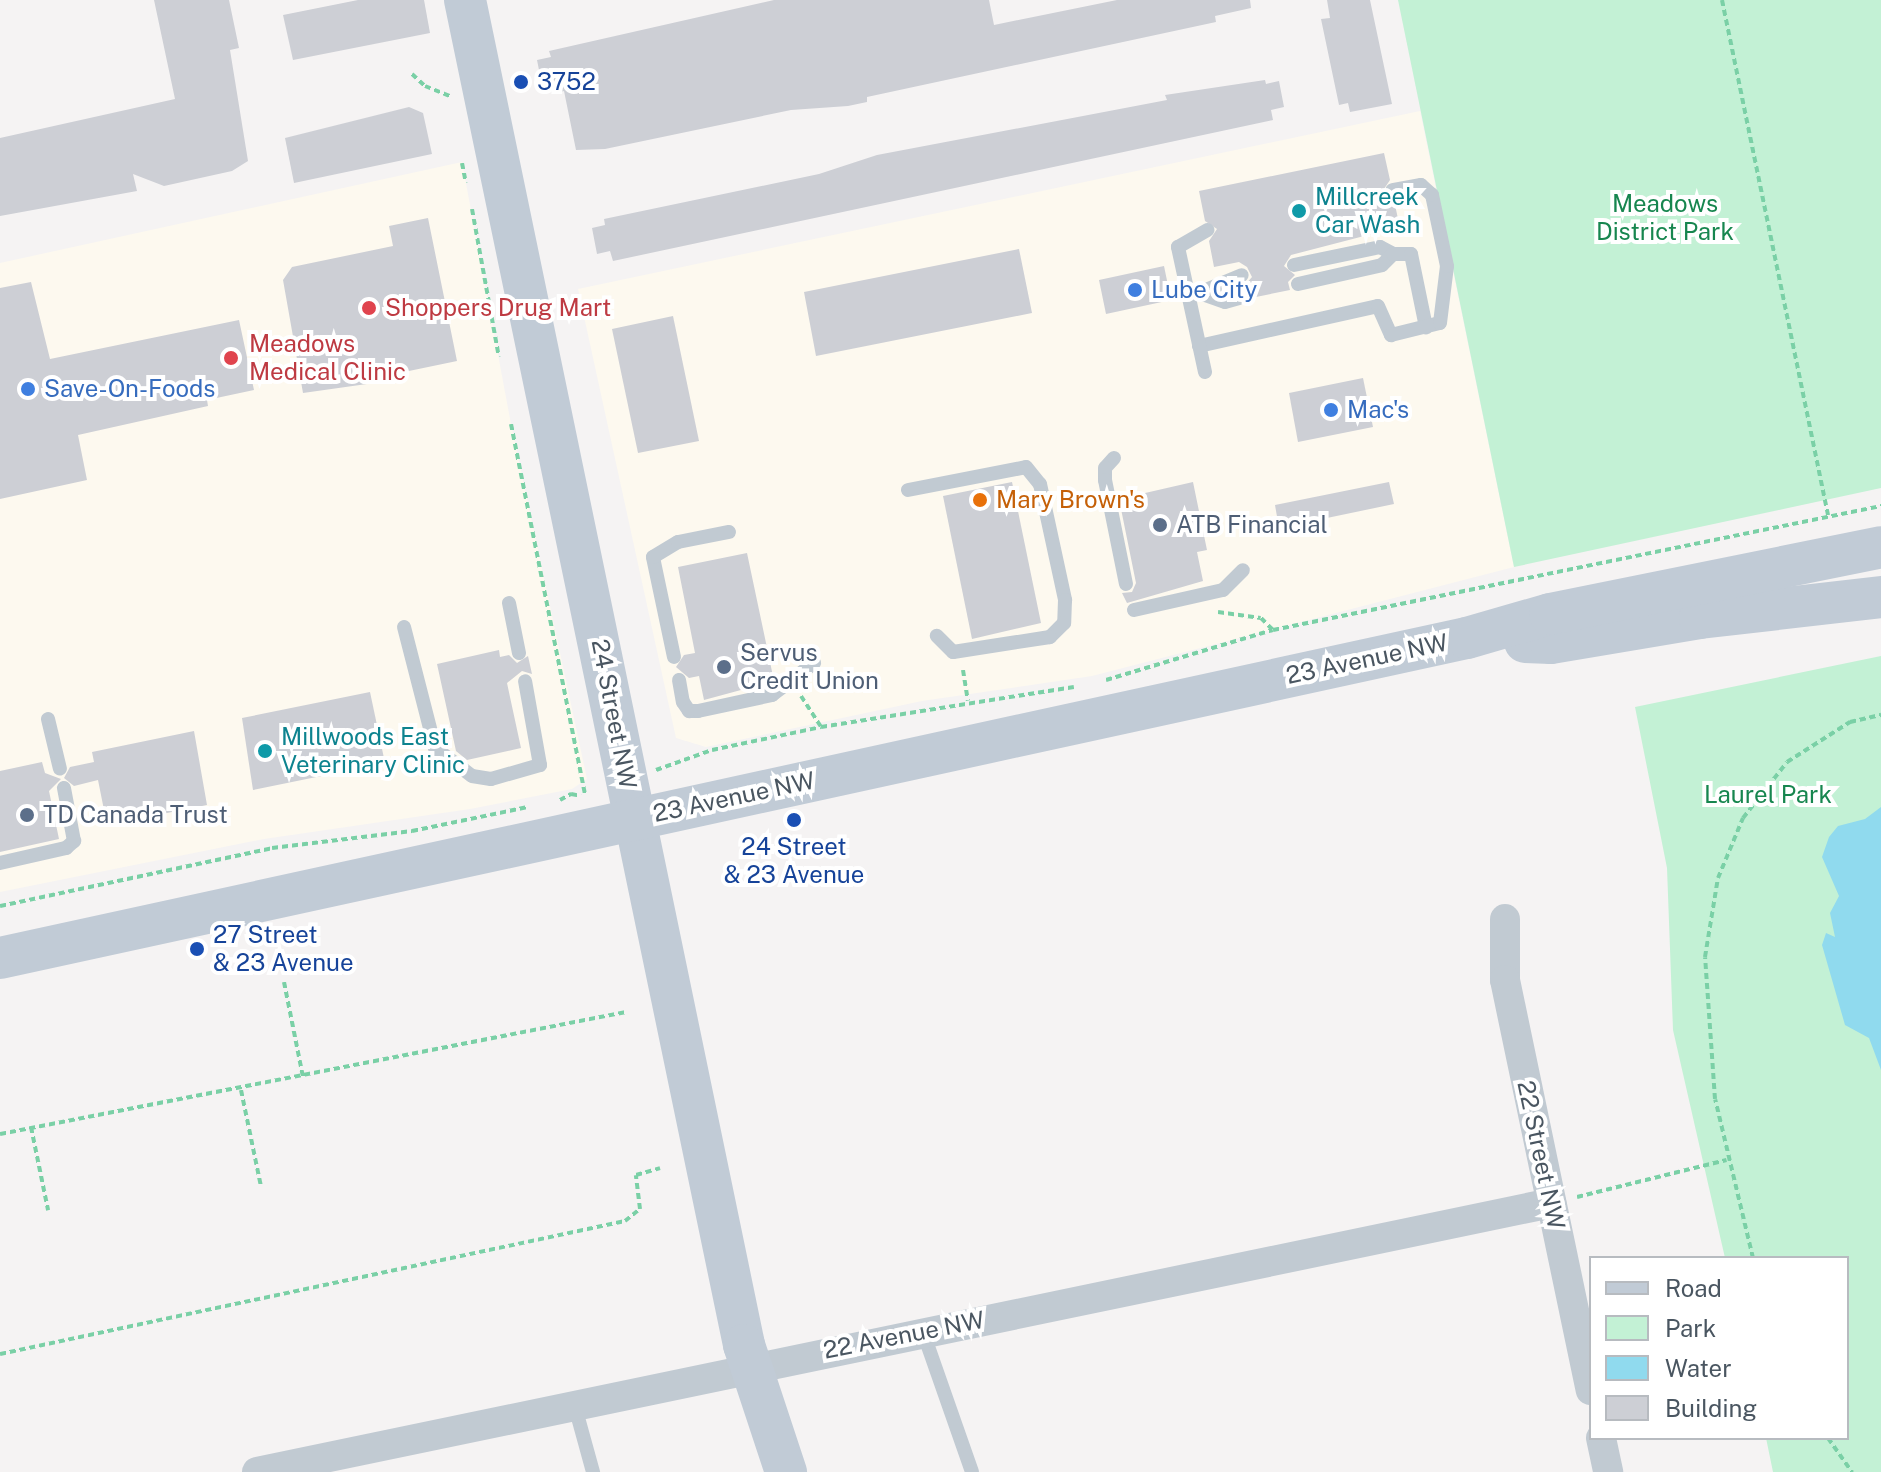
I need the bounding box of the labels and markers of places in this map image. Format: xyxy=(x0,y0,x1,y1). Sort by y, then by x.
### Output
place label: 3752 xyxy=(537,68,596,96)
marker: 3752 xyxy=(512,73,530,91)
place label: Millcreek Car Wash xyxy=(1315,183,1421,239)
marker: Millcreek Car Wash xyxy=(1290,202,1308,220)
place label: Lube City xyxy=(1151,276,1257,304)
marker: Lube City xyxy=(1126,281,1144,299)
place label: Shoppers Drug Mart xyxy=(385,294,611,322)
marker: Shoppers Drug Mart xyxy=(360,299,378,317)
place label: Meadows Medical Clinic xyxy=(249,330,406,386)
marker: Meadows Medical Clinic xyxy=(220,347,242,369)
place label: Save-On-Foods xyxy=(44,375,215,403)
marker: Save-On-Foods xyxy=(19,380,37,398)
place label: Mac's xyxy=(1347,396,1409,424)
marker: Mac's xyxy=(1322,401,1340,419)
place label: Mary Brown's xyxy=(996,486,1145,514)
marker: Mary Brown's xyxy=(971,491,989,509)
place label: ATB Financial xyxy=(1176,511,1328,539)
marker: ATB Financial xyxy=(1151,516,1169,534)
place label: Servus Credit Union xyxy=(740,639,879,695)
marker: Servus Credit Union xyxy=(715,658,733,676)
place label: Millwoods East Veterinary Clinic xyxy=(281,723,465,779)
marker: Millwoods East Veterinary Clinic xyxy=(256,742,274,760)
place label: TD Canada Trust xyxy=(43,801,228,829)
marker: TD Canada Trust xyxy=(18,806,36,824)
marker: 24 Street & 23 Avenue xyxy=(785,811,803,829)
place label: 24 Street & 23 Avenue xyxy=(724,833,864,889)
place label: 27 Street & 23 Avenue xyxy=(213,921,354,977)
marker: 27 Street & 23 Avenue xyxy=(188,940,206,958)

